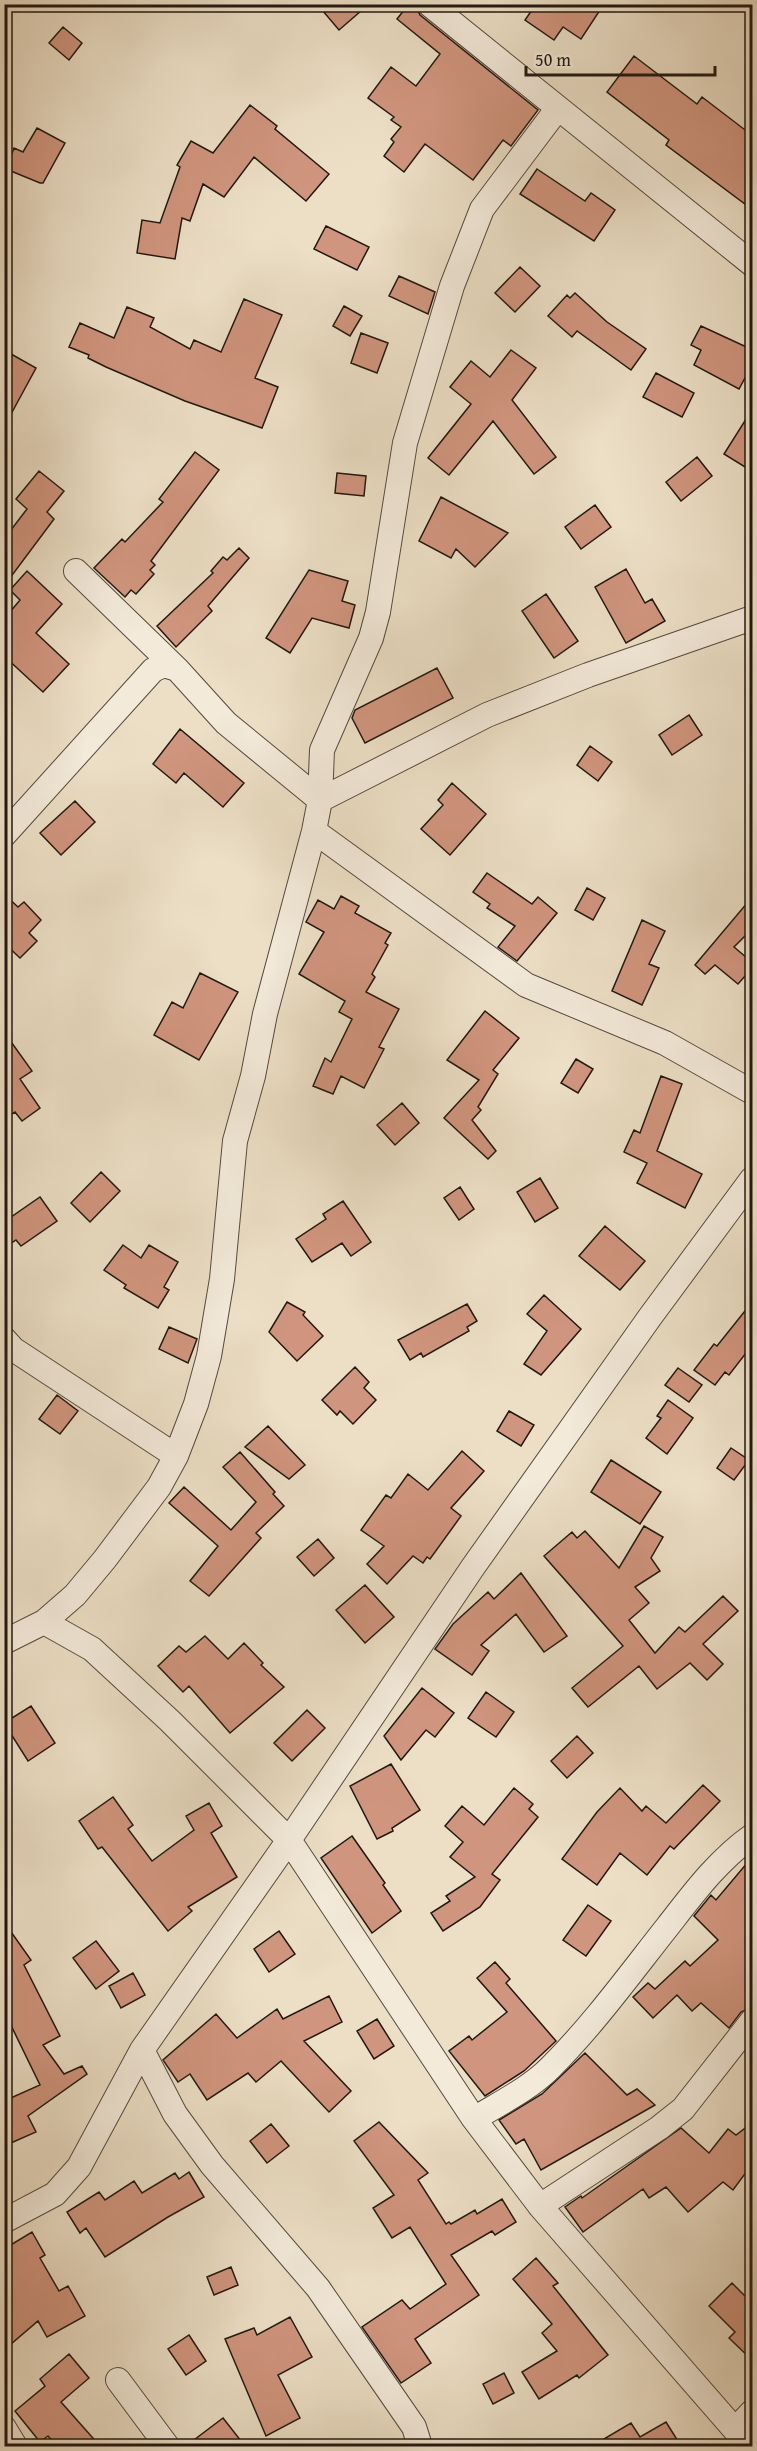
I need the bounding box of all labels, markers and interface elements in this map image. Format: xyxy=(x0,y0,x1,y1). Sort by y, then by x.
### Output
scale bar xyxy=(526,39,715,77)
text: 50 m xyxy=(535,46,571,73)

